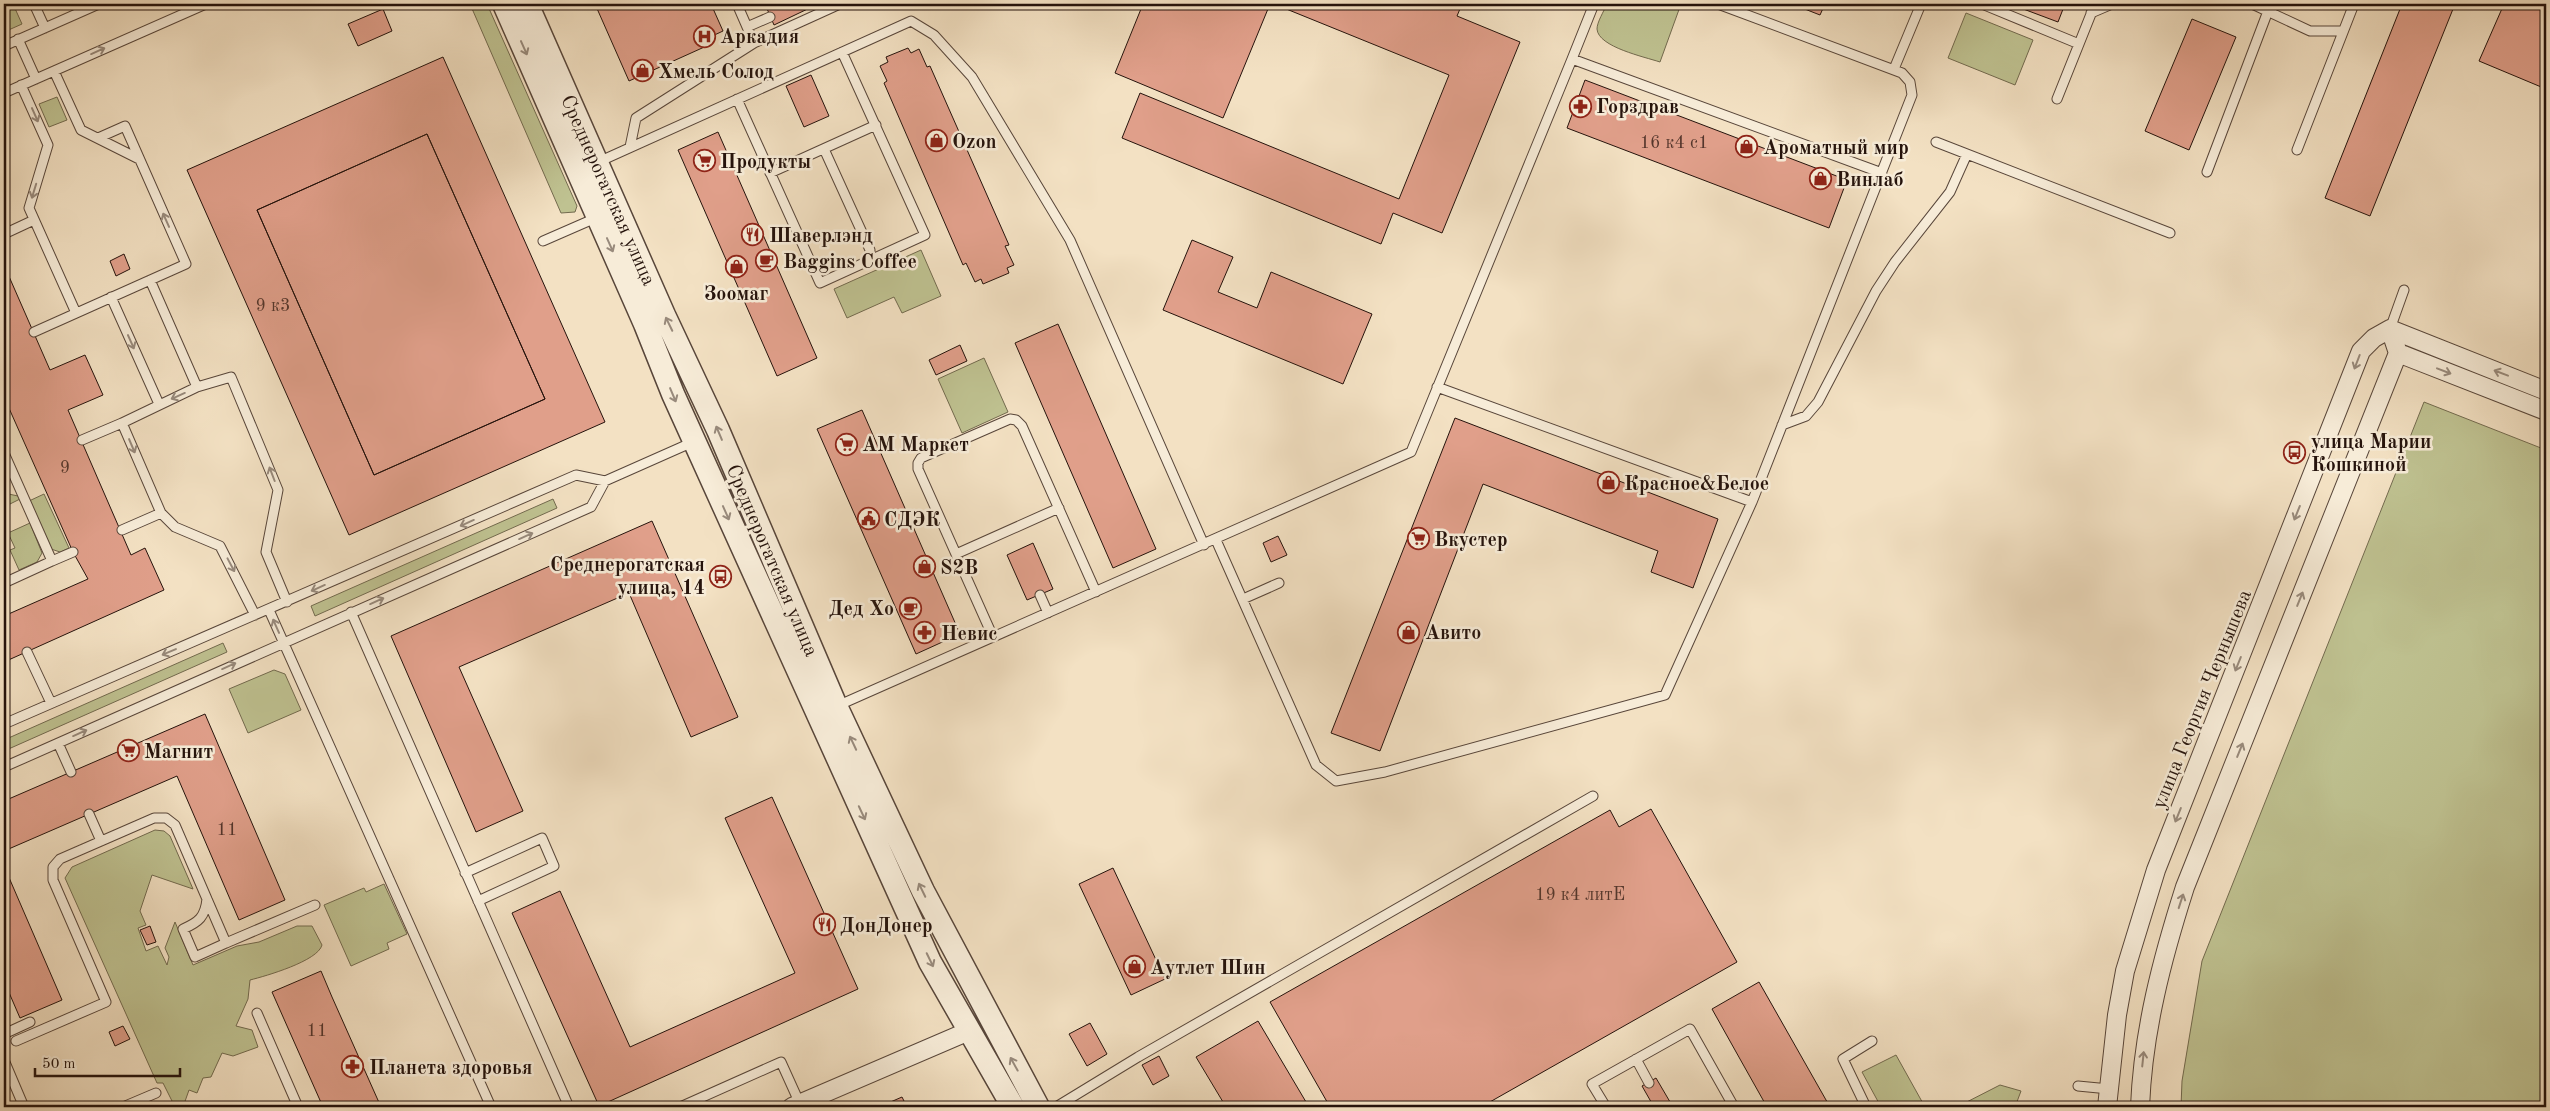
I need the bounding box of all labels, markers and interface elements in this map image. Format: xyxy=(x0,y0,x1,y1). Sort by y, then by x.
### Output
hospital icon: Аркадия xyxy=(692,24,716,48)
place label: Аркадия xyxy=(720,28,799,48)
one-way arrow xyxy=(519,40,529,55)
one-way arrow xyxy=(90,46,105,56)
shop icon: Хмель Солод xyxy=(630,59,654,83)
place label: Хмель Солод xyxy=(658,63,774,83)
street label: Среднерогатская улица xyxy=(556,92,658,289)
pharmacy icon: Горздрав xyxy=(1568,94,1592,118)
place label: Горздрав xyxy=(1596,98,1679,118)
one-way arrow xyxy=(30,107,40,122)
shop icon: Ozon xyxy=(924,129,948,153)
place label: Ozon xyxy=(952,133,997,153)
house number: 16 к4 с1 xyxy=(1640,134,1708,152)
shop icon: Ароматный мир xyxy=(1735,135,1759,159)
place label: Ароматный мир xyxy=(1763,139,1909,159)
supermarket icon: Продукты xyxy=(692,149,716,173)
place label: Продукты xyxy=(720,153,811,173)
shop icon: Винлаб xyxy=(1808,167,1832,191)
place label: Винлаб xyxy=(1836,171,1904,191)
one-way arrow xyxy=(29,183,39,199)
one-way arrow xyxy=(160,213,170,228)
restaurant icon: Шаверлэнд xyxy=(741,223,765,247)
place label: Шаверлэнд xyxy=(769,227,873,247)
one-way arrow xyxy=(606,237,616,252)
cafe icon: Baggins Coffee xyxy=(755,249,779,273)
place label: Baggins Coffee xyxy=(783,253,917,273)
shop icon: Зоомаг xyxy=(724,255,748,279)
place label: Зоомаг xyxy=(704,285,769,305)
house number: 9 к3 xyxy=(256,297,290,315)
one-way arrow xyxy=(664,317,674,332)
one-way arrow xyxy=(127,334,136,349)
one-way arrow xyxy=(2352,354,2361,369)
one-way arrow xyxy=(2436,367,2451,376)
one-way arrow xyxy=(2494,368,2509,377)
one-way arrow xyxy=(669,387,679,402)
one-way arrow xyxy=(171,391,186,401)
one-way arrow xyxy=(714,426,724,441)
supermarket icon: АМ Маркет xyxy=(834,432,858,456)
place label: улица Марии Кошкиной xyxy=(2311,433,2431,476)
place label: АМ Маркет xyxy=(862,436,969,456)
one-way arrow xyxy=(128,438,138,453)
bus stop icon: улица Марии Кошкиной xyxy=(2283,440,2307,464)
house number: 9 xyxy=(60,459,70,477)
street label: Среднерогатская улица xyxy=(722,462,821,660)
one-way arrow xyxy=(267,467,276,482)
shop icon: Красное&Белое xyxy=(1596,471,1620,495)
place label: Красное&Белое xyxy=(1624,475,1769,495)
one-way arrow xyxy=(722,505,732,520)
one-way arrow xyxy=(2292,505,2301,520)
public building icon: СДЭК xyxy=(856,507,880,531)
place label: СДЭК xyxy=(884,511,940,531)
one-way arrow xyxy=(460,518,475,528)
supermarket icon: Вкустер xyxy=(1406,527,1430,551)
one-way arrow xyxy=(518,530,533,540)
place label: Вкустер xyxy=(1434,531,1508,551)
shop icon: S2B xyxy=(912,555,936,579)
place label: Среднерогатская улица, 14 xyxy=(550,556,705,599)
one-way arrow xyxy=(226,557,236,571)
place label: S2B xyxy=(940,559,978,579)
bus stop icon: Среднерогатская улица, 14 xyxy=(709,564,733,588)
one-way arrow xyxy=(311,583,326,593)
street label: улица Георгия Чернышева xyxy=(2150,587,2256,812)
one-way arrow xyxy=(2296,591,2305,607)
one-way arrow xyxy=(369,595,384,605)
cafe icon: Дед Хо xyxy=(898,596,922,620)
place label: Дед Хо xyxy=(829,600,894,620)
one-way arrow xyxy=(271,619,280,634)
shop icon: Авито xyxy=(1397,620,1421,644)
pharmacy icon: Невис xyxy=(913,621,937,645)
place label: Авито xyxy=(1425,624,1481,644)
place label: Невис xyxy=(941,625,998,645)
one-way arrow xyxy=(162,648,177,658)
one-way arrow xyxy=(2232,656,2242,671)
one-way arrow xyxy=(221,661,236,671)
one-way arrow xyxy=(72,727,87,737)
one-way arrow xyxy=(848,736,857,751)
supermarket icon: Магнит xyxy=(116,739,140,763)
place label: Магнит xyxy=(144,743,213,763)
one-way arrow xyxy=(2236,743,2246,758)
one-way arrow xyxy=(857,805,867,820)
one-way arrow xyxy=(2173,807,2182,823)
house number: 11 xyxy=(217,821,237,839)
one-way arrow xyxy=(917,883,926,898)
house number: 19 к4 литЕ xyxy=(1535,886,1625,904)
one-way arrow xyxy=(2176,893,2186,909)
restaurant icon: ДонДонер xyxy=(812,913,836,937)
place label: ДонДонер xyxy=(840,917,933,937)
one-way arrow xyxy=(926,952,935,967)
shop icon: Аутлет Шин xyxy=(1122,955,1146,979)
place label: Аутлет Шин xyxy=(1150,959,1265,979)
house number: 11 xyxy=(307,1022,327,1040)
scale bar xyxy=(35,1046,180,1078)
one-way arrow xyxy=(2139,1051,2148,1067)
pharmacy icon: Планета здоровья xyxy=(341,1055,365,1079)
text: 50 m xyxy=(42,1057,76,1072)
one-way arrow xyxy=(1009,1057,1019,1072)
place label: Планета здоровья xyxy=(369,1059,533,1079)

